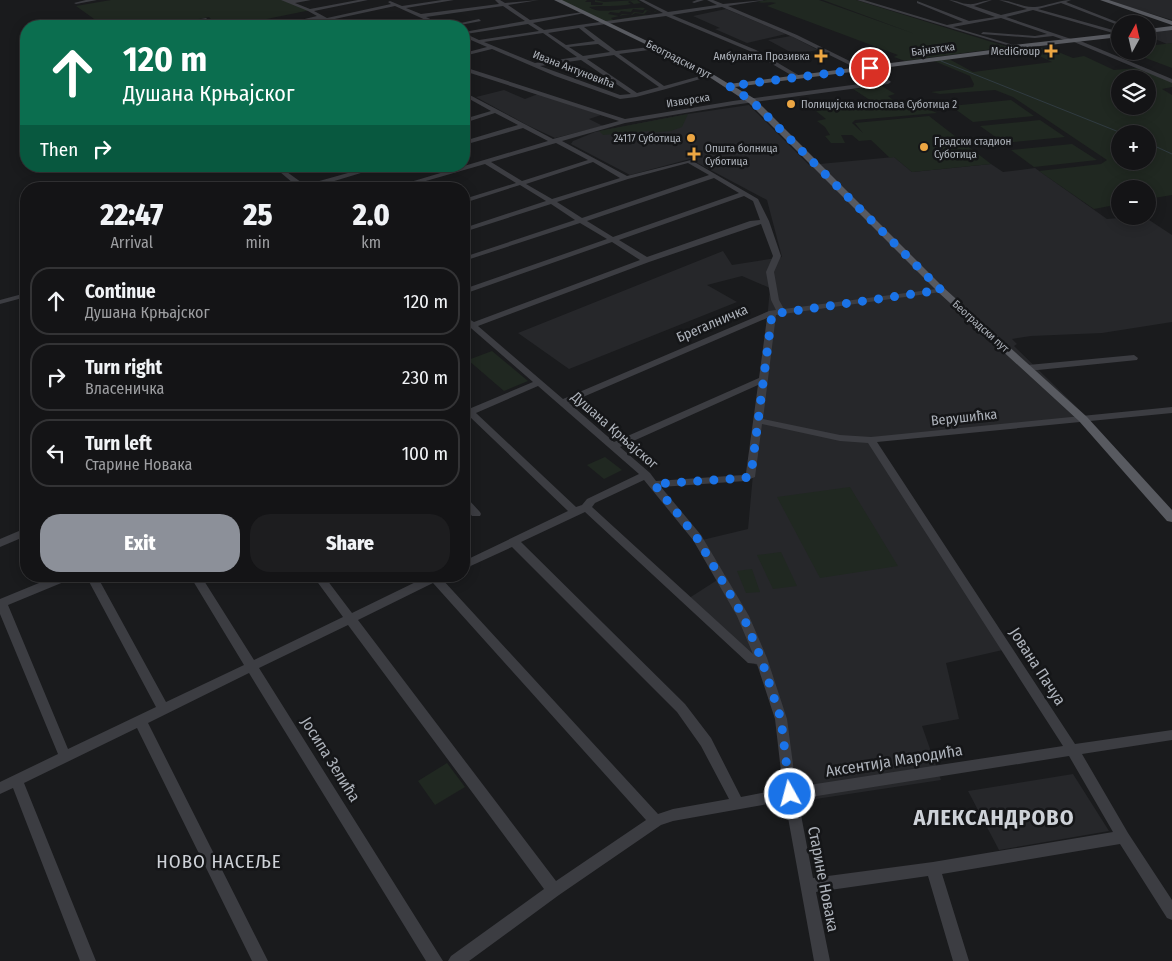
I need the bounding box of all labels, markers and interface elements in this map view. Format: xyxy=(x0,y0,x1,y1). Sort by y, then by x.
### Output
north arrow xyxy=(1111,15,1156,60)
map controls xyxy=(1111,15,1156,225)
street label: Београдски пут xyxy=(644,37,714,82)
text: 120 m xyxy=(123,38,207,80)
icon: ahead xyxy=(40,40,105,105)
street label: Бајнатска xyxy=(910,40,956,59)
marker: MediGroup xyxy=(1044,44,1058,58)
place label: MediGroup xyxy=(991,45,1040,58)
pin xyxy=(849,47,891,89)
street label: Ивана Антуновића xyxy=(531,48,617,91)
marker: Амбуланта Прозивка xyxy=(814,49,828,63)
place label: Амбуланта Прозивка xyxy=(713,50,810,63)
icon: arrive xyxy=(856,54,884,82)
button: layers xyxy=(1111,70,1156,115)
text: Душана Крњајског xyxy=(123,80,294,107)
street label: Изворска xyxy=(665,91,711,110)
marker: Полицијска испостава Суботица 2 xyxy=(785,98,797,110)
place label: Полицијска испостава Суботица 2 xyxy=(801,98,957,111)
button: + xyxy=(1111,125,1156,170)
place label: 24117 Суботица xyxy=(613,132,681,145)
marker: 24117 Суботица xyxy=(685,132,697,144)
icon: right xyxy=(88,135,116,163)
place label: Градски стадион Суботица xyxy=(934,135,1011,161)
text: Then xyxy=(40,138,78,161)
marker: Градски стадион Суботица xyxy=(918,141,930,153)
place label: Општа болница Суботица xyxy=(705,142,778,168)
marker: Општа болница Суботица xyxy=(687,147,701,161)
button: − xyxy=(1111,180,1156,225)
text: 22:47 xyxy=(100,197,163,233)
text: 25 xyxy=(243,197,272,233)
text: 2.0 xyxy=(353,197,390,233)
text: Arrival xyxy=(110,233,153,252)
text: min xyxy=(246,233,270,252)
text: km xyxy=(361,233,381,252)
text: Continue xyxy=(85,280,156,303)
icon: ahead xyxy=(42,287,70,315)
text: 120 m xyxy=(403,290,448,313)
street label: Београдски пут xyxy=(950,298,1012,355)
street label: Брегалничка xyxy=(674,301,751,346)
text: Душана Крњајског xyxy=(85,303,210,322)
text: Turn right xyxy=(85,356,162,379)
icon: right xyxy=(42,363,70,391)
text: 230 m xyxy=(402,366,448,389)
text: Власеничка xyxy=(85,379,164,398)
street label: Душана Крњајског xyxy=(567,388,662,473)
street label: Верушићка xyxy=(930,406,998,429)
text: Turn left xyxy=(85,432,152,455)
icon: left xyxy=(42,439,70,467)
text: 100 m xyxy=(402,442,448,465)
text: Старине Новака xyxy=(85,455,192,474)
button: Exit xyxy=(40,514,240,572)
button: Share xyxy=(250,514,450,572)
street label: Јована Пачуа xyxy=(1005,624,1070,709)
street label: Јосипа Зелића xyxy=(297,713,364,805)
street label: Аксентија Мародића xyxy=(824,740,964,781)
position arrow xyxy=(763,767,815,819)
district label: АЛЕКСАНДРОВО xyxy=(912,804,1075,831)
street label: Старине Новака xyxy=(804,825,843,934)
district label: НОВО НАСЕЉЕ xyxy=(156,850,282,873)

